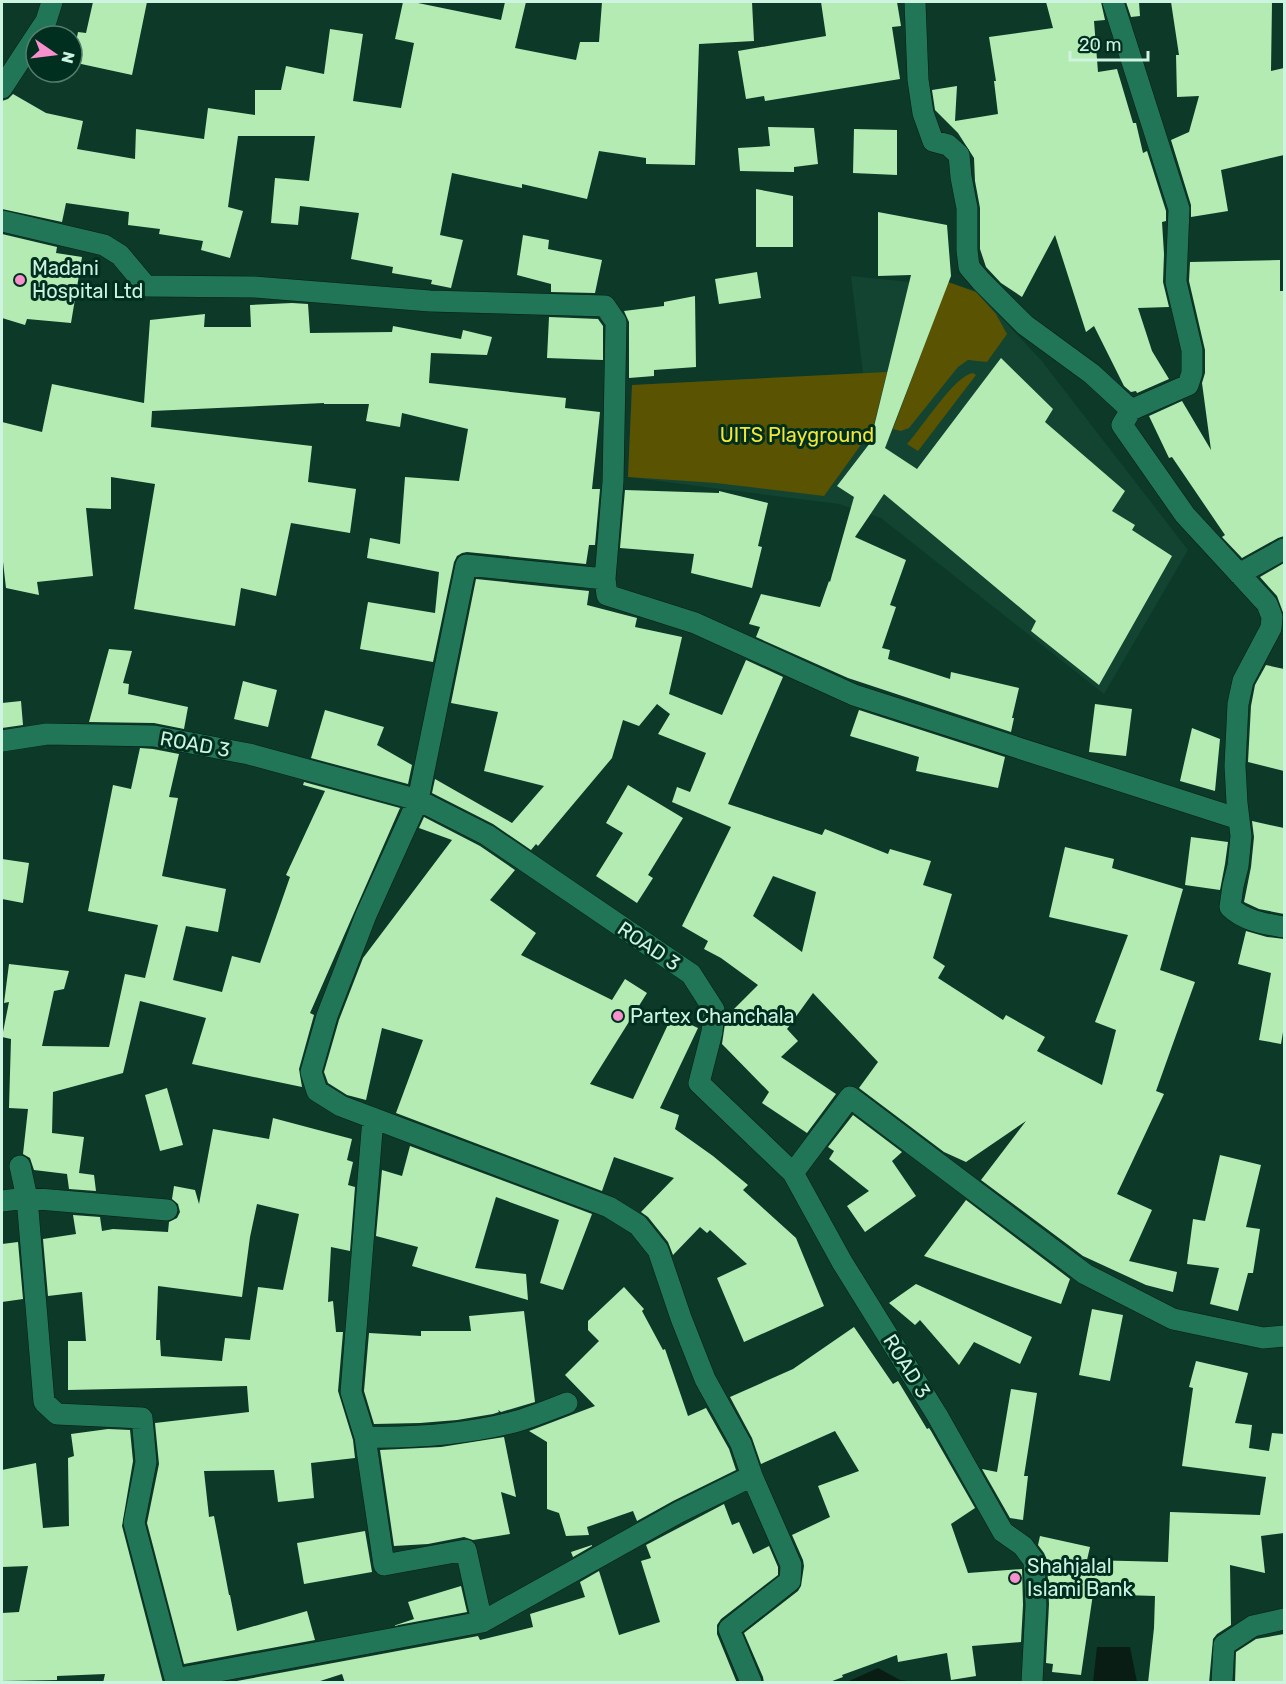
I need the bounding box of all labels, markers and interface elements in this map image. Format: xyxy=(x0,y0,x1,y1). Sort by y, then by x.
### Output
north arrow xyxy=(24,24,84,84)
scale bar xyxy=(1070,24,1148,62)
text: 20 m xyxy=(1079,34,1121,56)
text: N xyxy=(57,50,79,65)
place label: Madani Hospital Ltd xyxy=(32,256,143,303)
marker: Madani Hospital Ltd xyxy=(13,273,27,287)
park label: UITS Playground xyxy=(720,423,874,447)
street label: ROAD 3 xyxy=(158,726,232,762)
street label: ROAD 3 xyxy=(613,916,685,976)
place label: Partex Chanchala xyxy=(630,1004,795,1028)
marker: Partex Chanchala xyxy=(611,1009,625,1023)
street label: ROAD 3 xyxy=(878,1330,936,1402)
place label: Shahjalal Islami Bank xyxy=(1027,1554,1134,1601)
marker: Shahjalal Islami Bank xyxy=(1008,1571,1022,1585)

